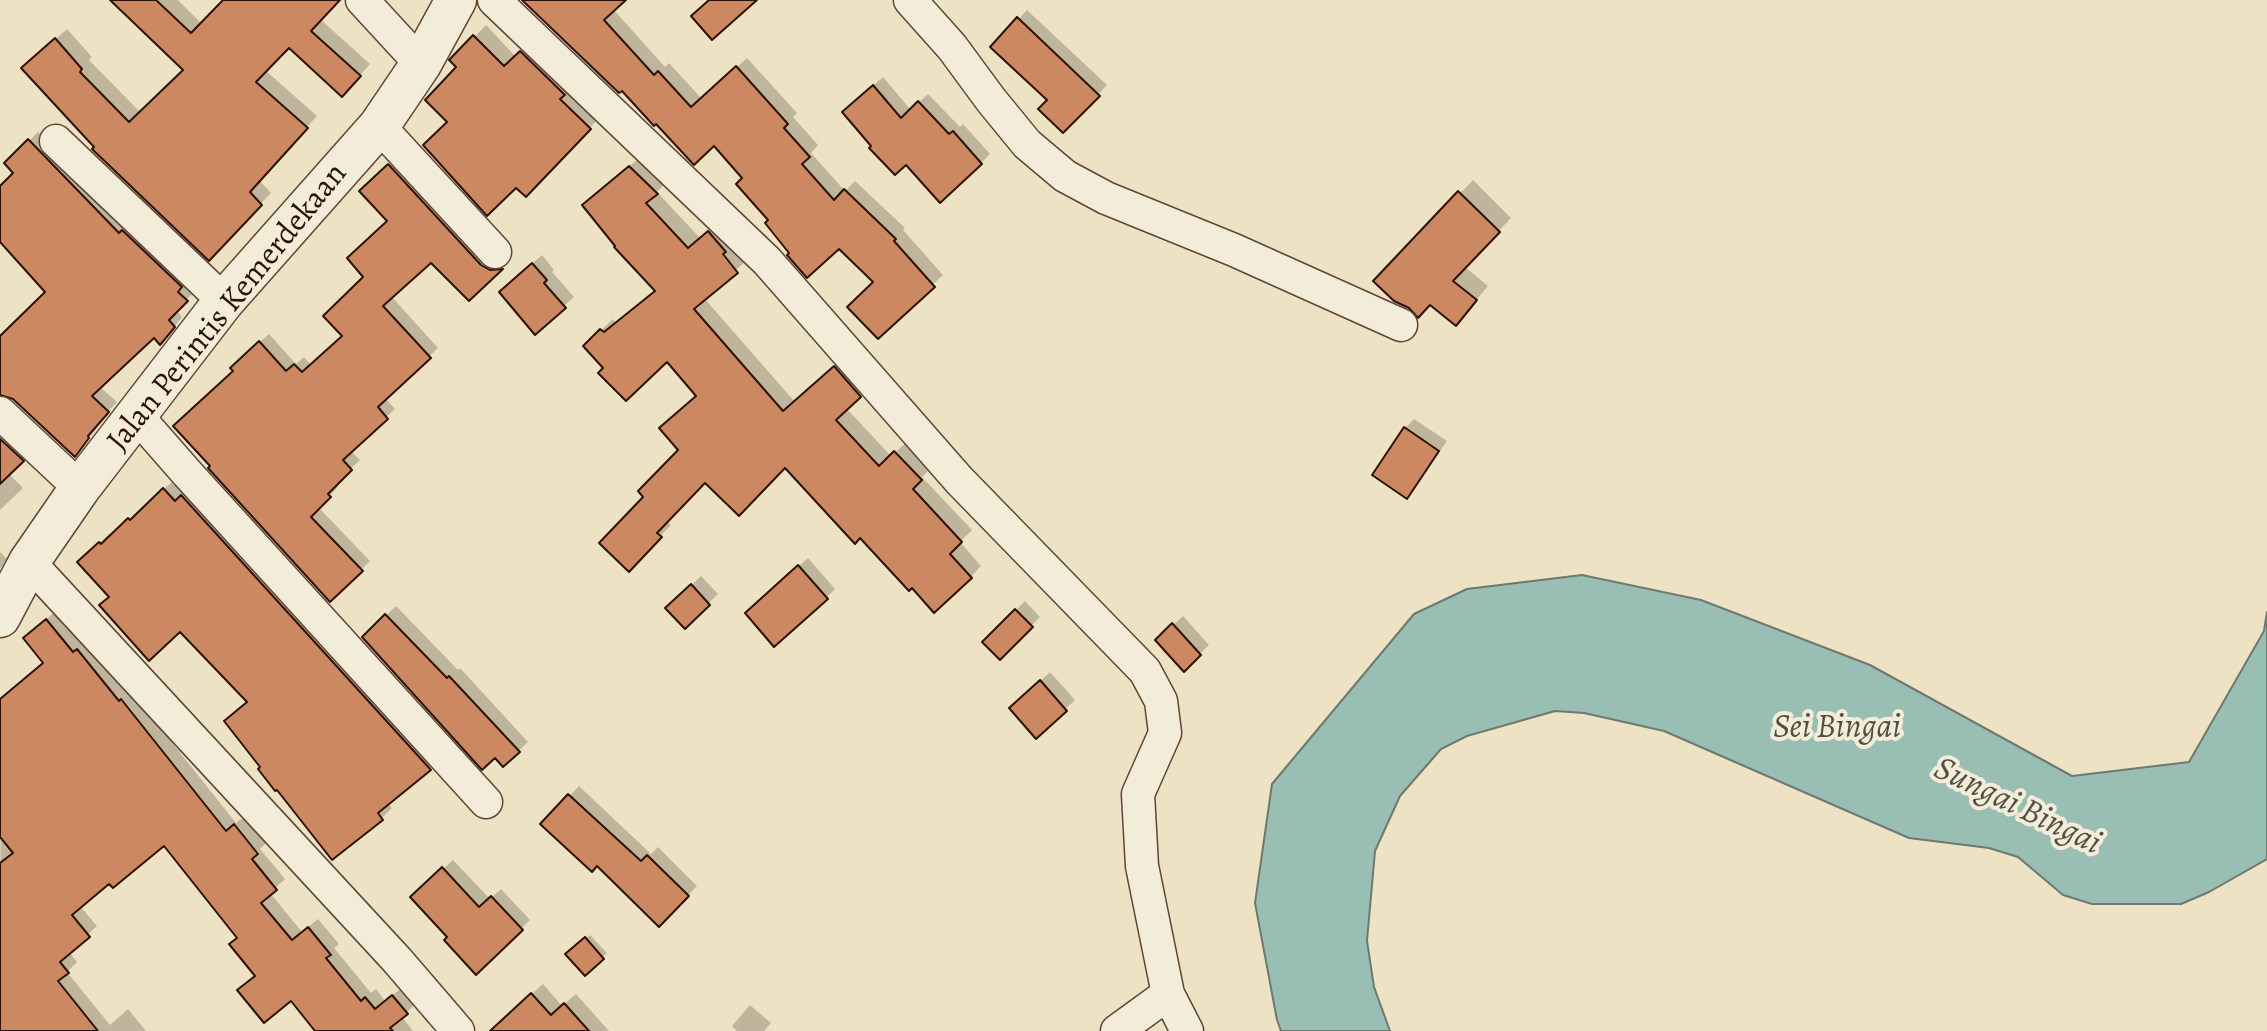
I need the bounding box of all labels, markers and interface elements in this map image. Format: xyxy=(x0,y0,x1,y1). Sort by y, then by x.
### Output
street label: Jalan Perintis Kemerdekaan xyxy=(100,156,356,460)
water label: Sei Bingai xyxy=(1773,709,1901,749)
water label: Sungai Bingai xyxy=(1927,749,2107,865)

